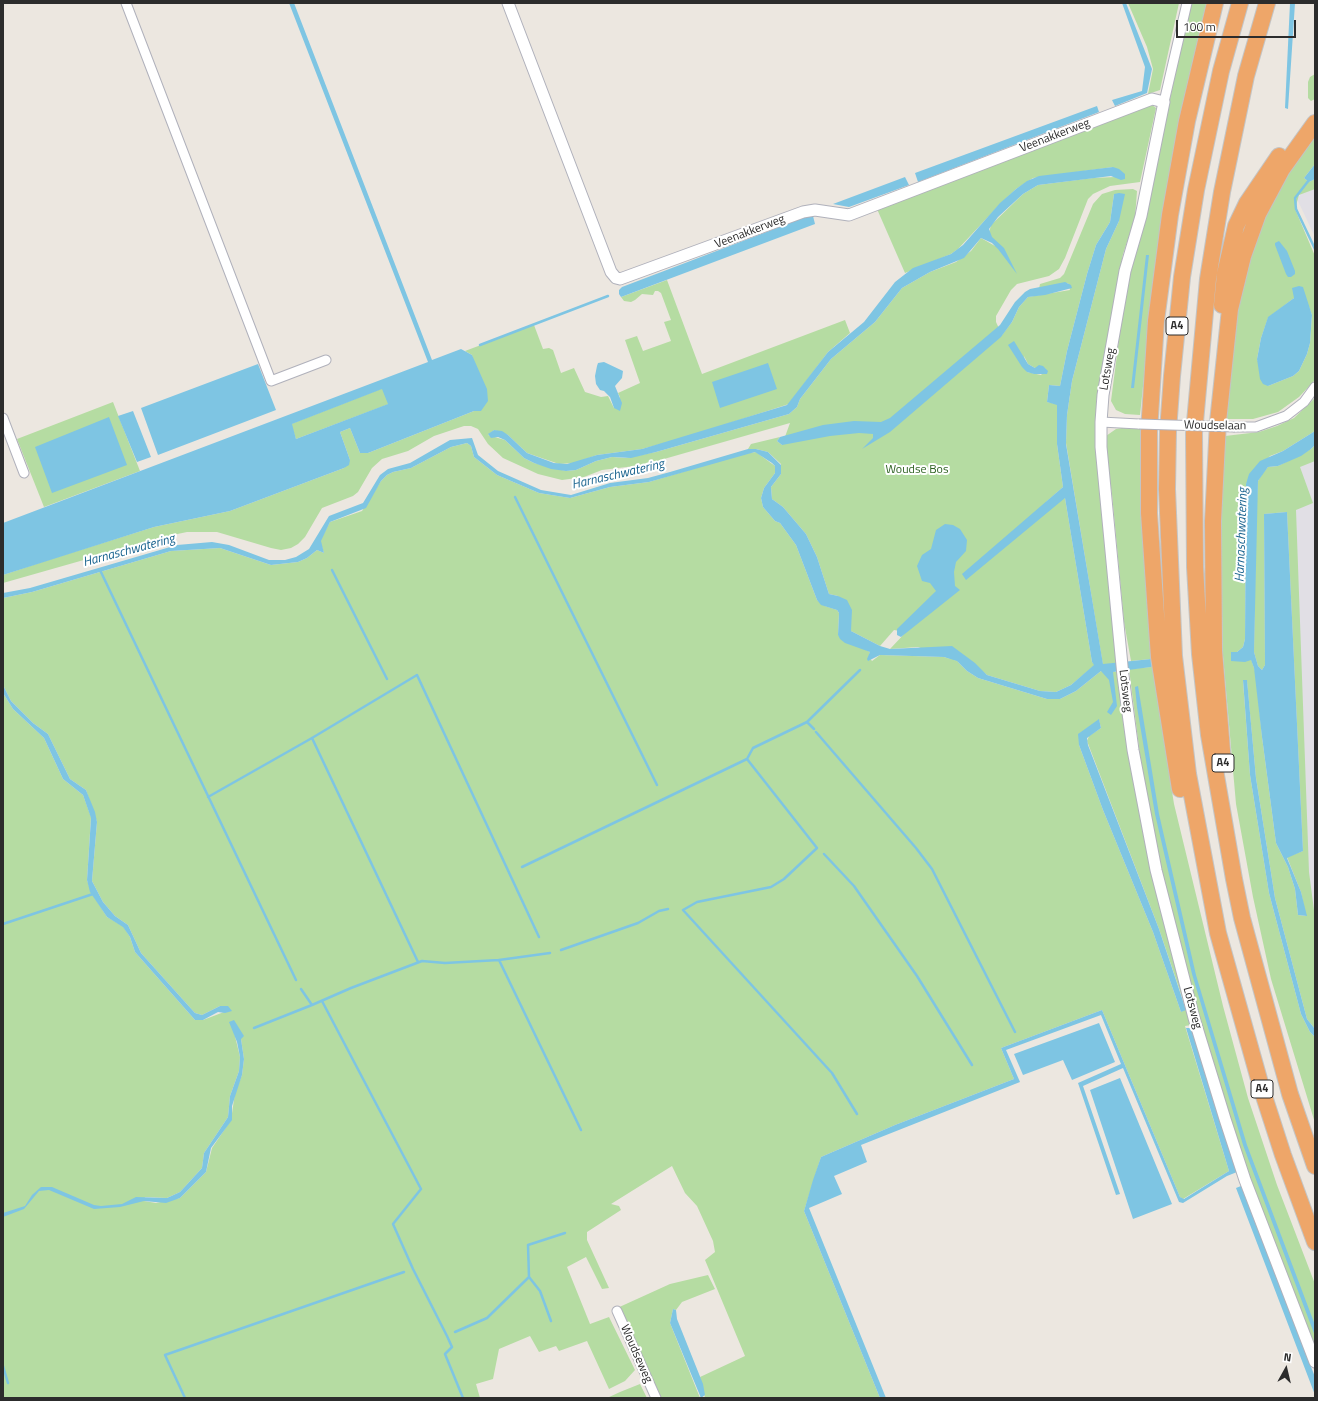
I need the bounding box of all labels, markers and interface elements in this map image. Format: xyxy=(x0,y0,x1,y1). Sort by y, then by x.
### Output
scale bar xyxy=(1178,12,1298,38)
text: 100 m xyxy=(1183,17,1216,36)
street label: Veenakkerweg xyxy=(1018,116,1092,156)
street label: Veenakkerweg xyxy=(713,212,787,252)
road number: A4 xyxy=(1166,317,1188,335)
street label: Lotsweg xyxy=(1097,347,1119,391)
street label: Woudselaan xyxy=(1184,418,1246,434)
water label: Harnaschwatering xyxy=(570,457,666,493)
park label: Woudse Bos xyxy=(885,463,949,477)
water label: Harnaschwatering xyxy=(1233,488,1251,582)
water label: Harnaschwatering xyxy=(81,531,177,571)
street label: Lotsweg xyxy=(1115,669,1135,713)
road number: A4 xyxy=(1212,754,1234,772)
street label: Lotsweg xyxy=(1179,985,1205,1031)
road number: A4 xyxy=(1251,1080,1273,1098)
street label: Woudseweg xyxy=(617,1323,655,1385)
north arrow xyxy=(1266,1349,1306,1389)
text: N xyxy=(1283,1349,1293,1366)

